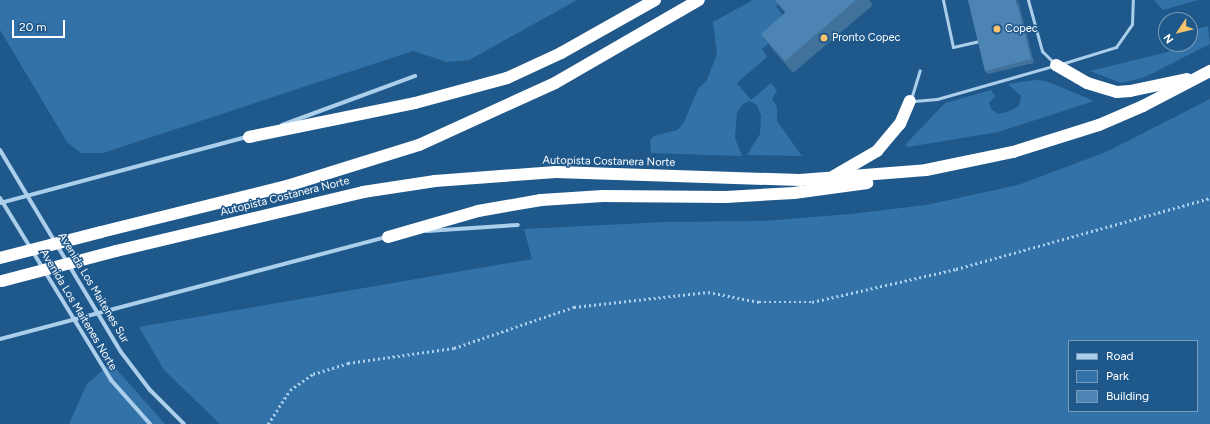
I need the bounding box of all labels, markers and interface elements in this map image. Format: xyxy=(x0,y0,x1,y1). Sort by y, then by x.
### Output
scale bar xyxy=(14,12,67,38)
north arrow xyxy=(1158,12,1198,52)
text: 20 m xyxy=(19,20,47,34)
place label: Copec xyxy=(1005,22,1038,36)
marker: Copec xyxy=(992,24,1002,34)
place label: Pronto Copec xyxy=(832,31,901,45)
text: N xyxy=(1161,31,1176,46)
marker: Pronto Copec xyxy=(819,33,829,43)
street label: Autopista Costanera Norte xyxy=(542,154,676,170)
street label: Autopista Costanera Norte xyxy=(219,175,351,219)
street label: Avenida Los Maitenes Sur xyxy=(55,230,131,346)
street label: Avenida Los Maitenes Norte xyxy=(37,247,119,373)
legend xyxy=(1068,340,1198,412)
text: Road xyxy=(1106,349,1134,363)
text: Park xyxy=(1106,369,1129,383)
text: Building xyxy=(1106,389,1149,403)

